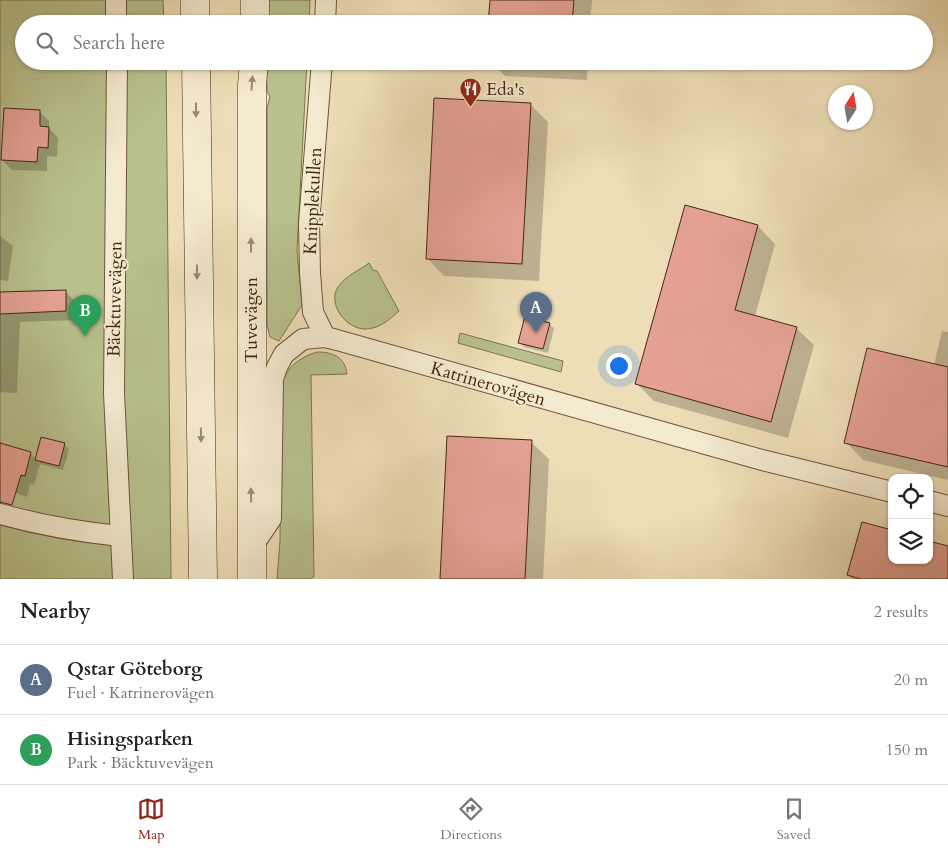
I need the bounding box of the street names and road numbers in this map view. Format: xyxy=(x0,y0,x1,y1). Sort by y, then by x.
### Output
street label: Knipplekullen xyxy=(298,146,328,255)
street label: Bäcktuvevägen xyxy=(101,240,129,357)
street label: Tuvevägen xyxy=(239,276,264,363)
street label: Katrinerovägen xyxy=(427,356,549,413)

